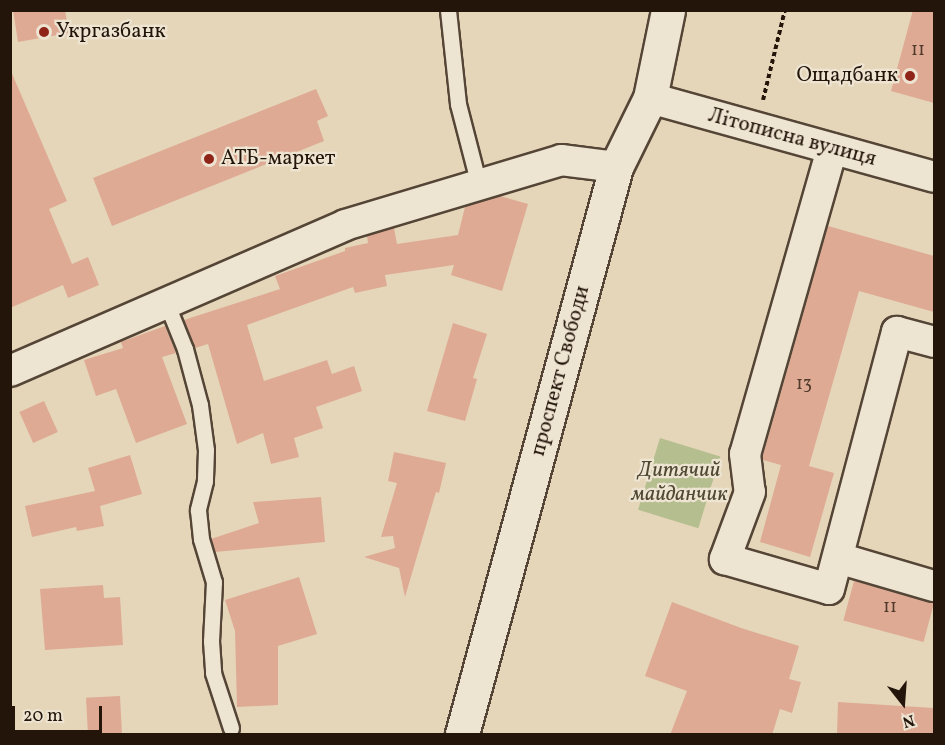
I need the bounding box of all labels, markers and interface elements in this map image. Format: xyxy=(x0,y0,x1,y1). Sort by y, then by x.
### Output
place label: Укргазбанк xyxy=(56,19,166,45)
marker: Укргазбанк xyxy=(37,25,51,39)
house number: 11 xyxy=(911,40,925,62)
place label: Ощадбанк xyxy=(797,63,898,89)
marker: Ощадбанк xyxy=(903,69,917,83)
street label: Літописна вулиця xyxy=(705,103,879,173)
place label: АТБ-маркет xyxy=(221,146,335,172)
marker: АТБ-маркет xyxy=(202,152,216,166)
street label: проспект Свободи xyxy=(526,283,596,459)
house number: 13 xyxy=(796,374,812,396)
park label: Дитячий майданчик xyxy=(631,458,727,508)
house number: 11 xyxy=(883,597,897,619)
north arrow xyxy=(873,673,933,733)
scale bar xyxy=(15,694,105,732)
text: 20 m xyxy=(23,704,63,729)
text: N xyxy=(899,708,917,732)

